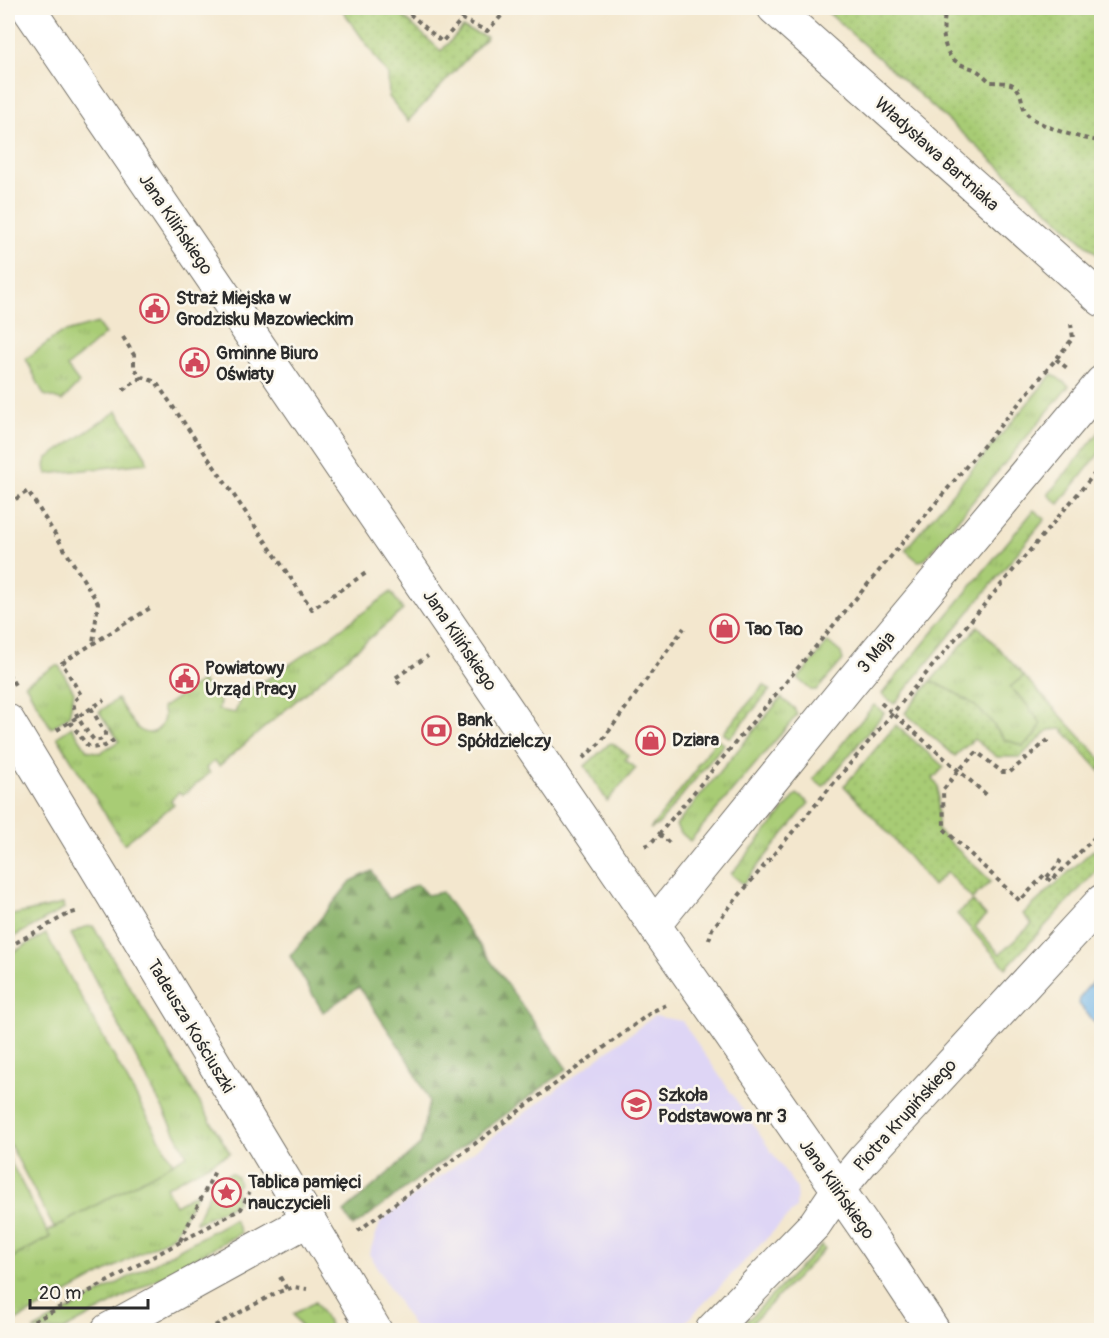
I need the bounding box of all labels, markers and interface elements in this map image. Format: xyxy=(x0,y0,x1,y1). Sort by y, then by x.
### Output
street label: Władysława Bartniaka xyxy=(870,92,1004,216)
street label: Jana Kilińskiego xyxy=(133,169,218,280)
place label: Straż Miejska w Grodzisku Mazowieckim xyxy=(176,287,353,331)
public building icon: Straż Miejska w Grodzisku Mazowieckim xyxy=(139,292,171,324)
place label: Gminne Biuro Oświaty xyxy=(216,342,319,386)
public building icon: Gminne Biuro Oświaty xyxy=(179,347,211,379)
street label: Jana Kilińskiego xyxy=(417,585,502,696)
shop icon: Tao Tao xyxy=(708,613,740,645)
place label: Tao Tao xyxy=(744,618,803,641)
street label: 3 Maja xyxy=(852,627,901,678)
place label: Powiatowy Urząd Pracy xyxy=(205,657,296,701)
public building icon: Powiatowy Urząd Pracy xyxy=(168,662,200,694)
place label: Bank Spółdzielczy xyxy=(457,709,551,753)
bank icon: Bank Spółdzielczy xyxy=(420,714,452,746)
shop icon: Dziara xyxy=(635,724,667,756)
place label: Dziara xyxy=(672,729,720,752)
street label: Tadeusza Kościuszki xyxy=(142,955,240,1097)
street label: Piotra Krupińskiego xyxy=(849,1054,962,1176)
place label: Szkoła Podstawowa nr 3 xyxy=(658,1084,787,1128)
school or university icon: Szkoła Podstawowa nr 3 xyxy=(621,1089,653,1121)
street label: Jana Kilińskiego xyxy=(794,1135,880,1244)
place label: Tablica pamięci nauczycieli xyxy=(247,1171,361,1215)
place icon: Tablica pamięci nauczycieli xyxy=(211,1176,243,1208)
scale bar xyxy=(30,1272,148,1310)
text: 20 m xyxy=(39,1282,81,1305)

